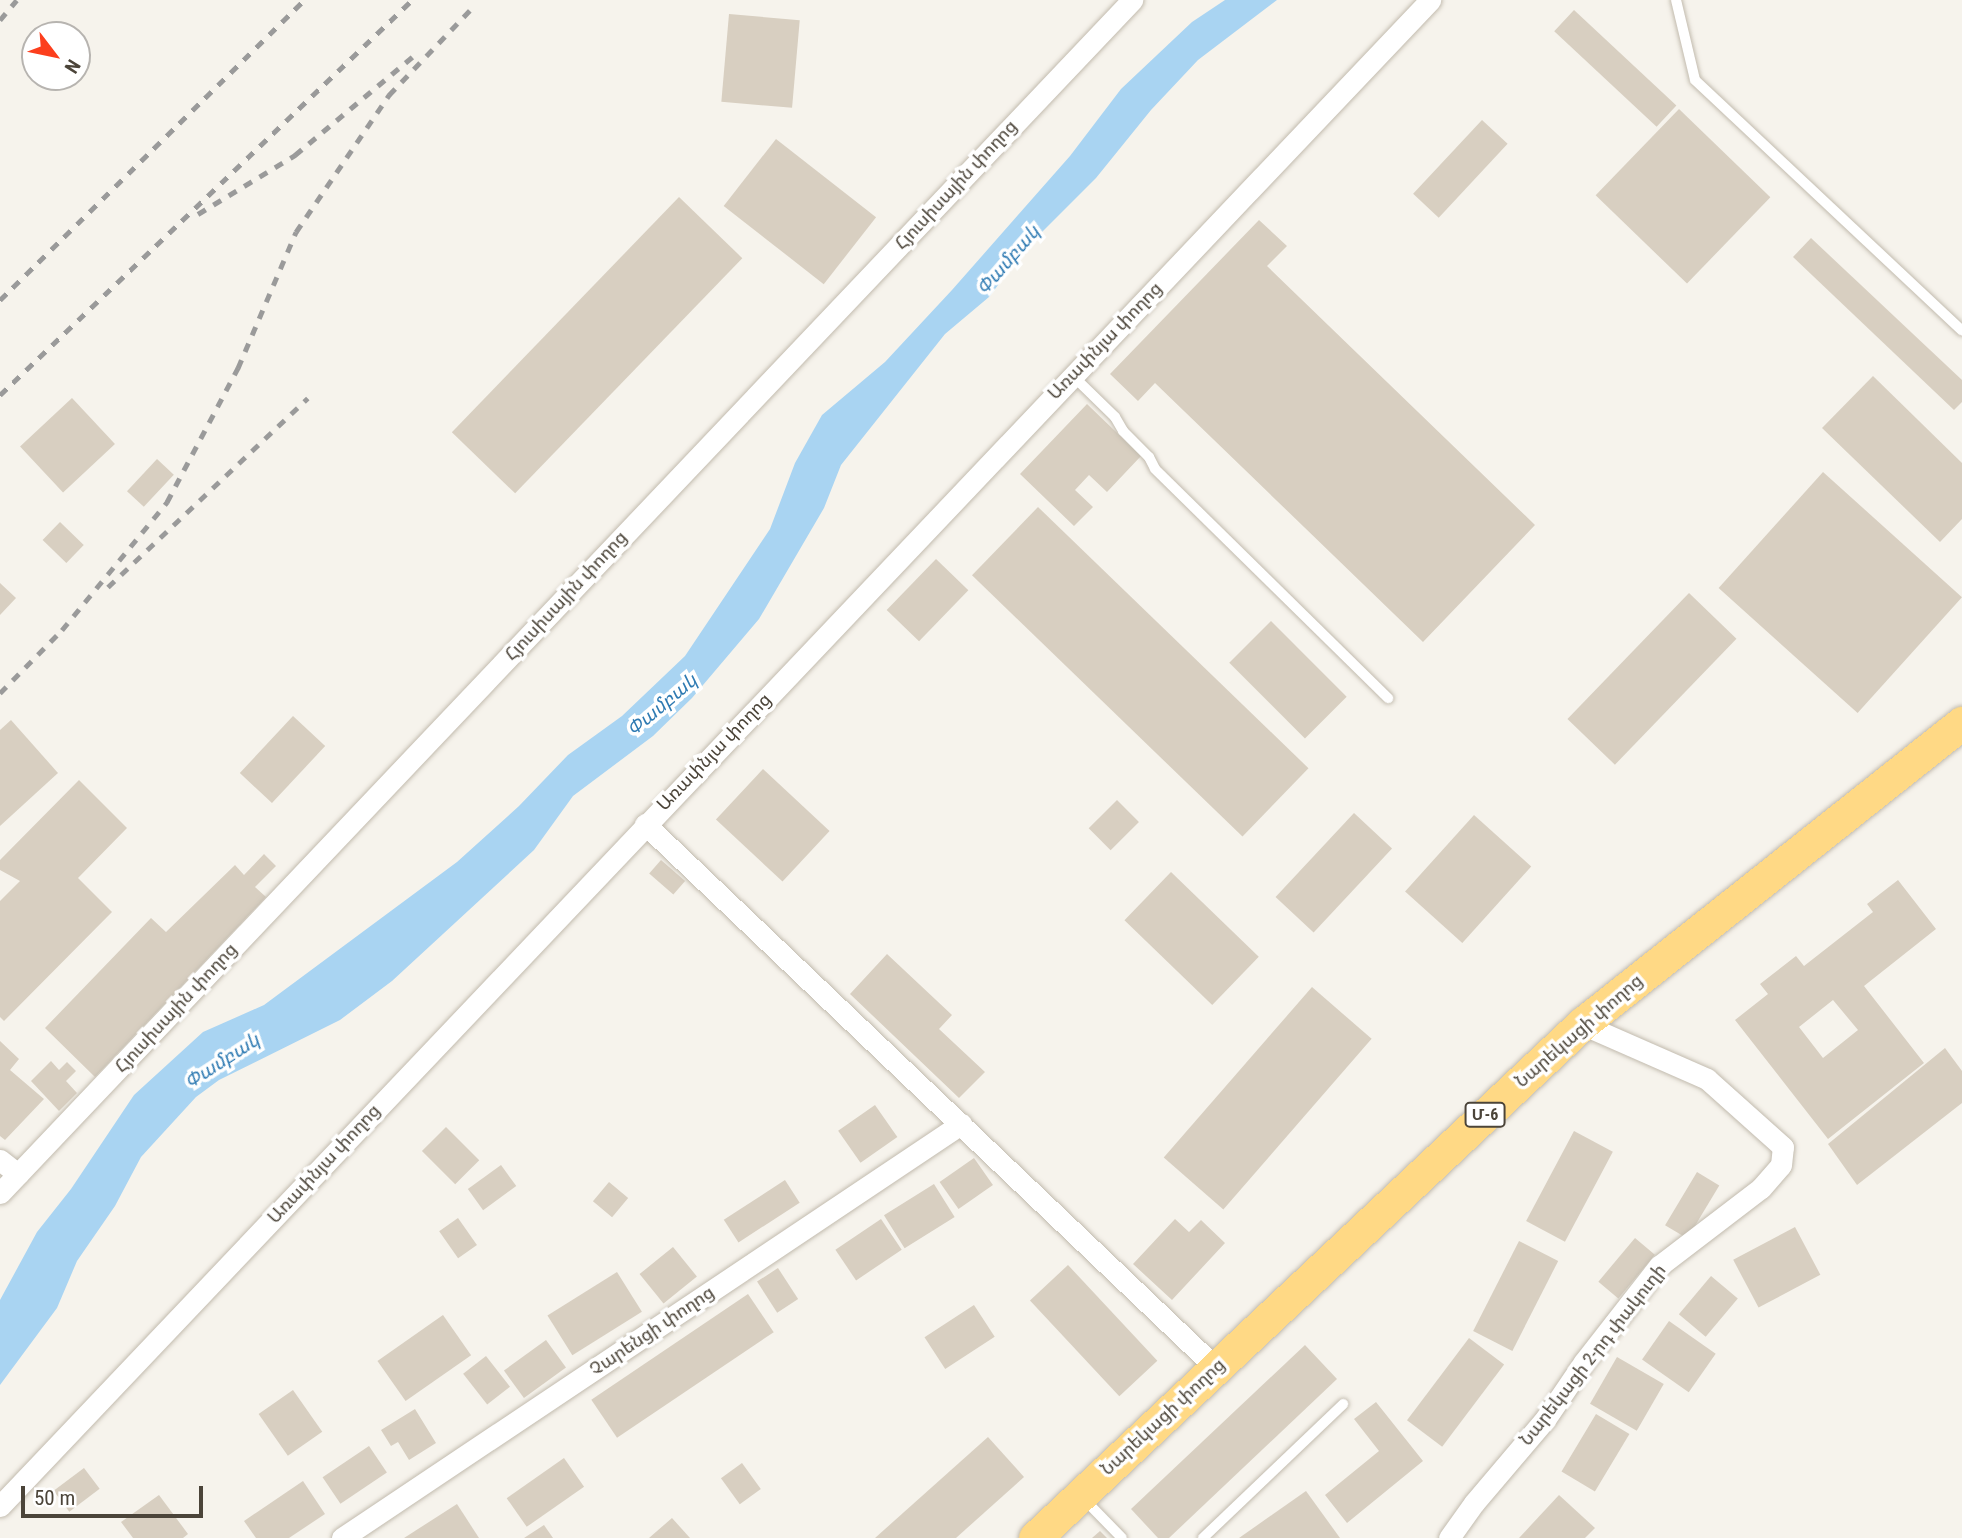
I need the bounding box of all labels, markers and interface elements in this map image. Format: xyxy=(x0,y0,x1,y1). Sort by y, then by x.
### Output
north arrow xyxy=(21,21,91,91)
text: N xyxy=(60,55,85,77)
street label: Հյուսիսային փողոց xyxy=(890,116,1022,254)
water label: Փամբակ xyxy=(972,221,1044,299)
street label: Առափնյա փողոց xyxy=(1043,278,1167,404)
street label: Հյուսիսային փողոց xyxy=(500,527,632,665)
water label: Փամբակ xyxy=(622,669,702,741)
street label: Առափնյա փողոց xyxy=(652,689,776,815)
street label: Հյուսիսային փողոց xyxy=(110,939,242,1077)
street label: Նարեկացի փողոց xyxy=(1511,970,1647,1092)
water label: Փամբակ xyxy=(180,1028,264,1094)
street label: Առափնյա փողոց xyxy=(263,1100,385,1228)
road number: Մ-6 xyxy=(1464,1102,1506,1128)
street label: Նարեկացի 2-րդ փակուղի xyxy=(1515,1260,1671,1450)
street label: Չարենցի փողոց xyxy=(586,1281,718,1381)
street label: Նարեկացի փողոց xyxy=(1097,1354,1229,1480)
scale bar xyxy=(24,1472,206,1516)
text: 50 m xyxy=(34,1486,75,1510)

